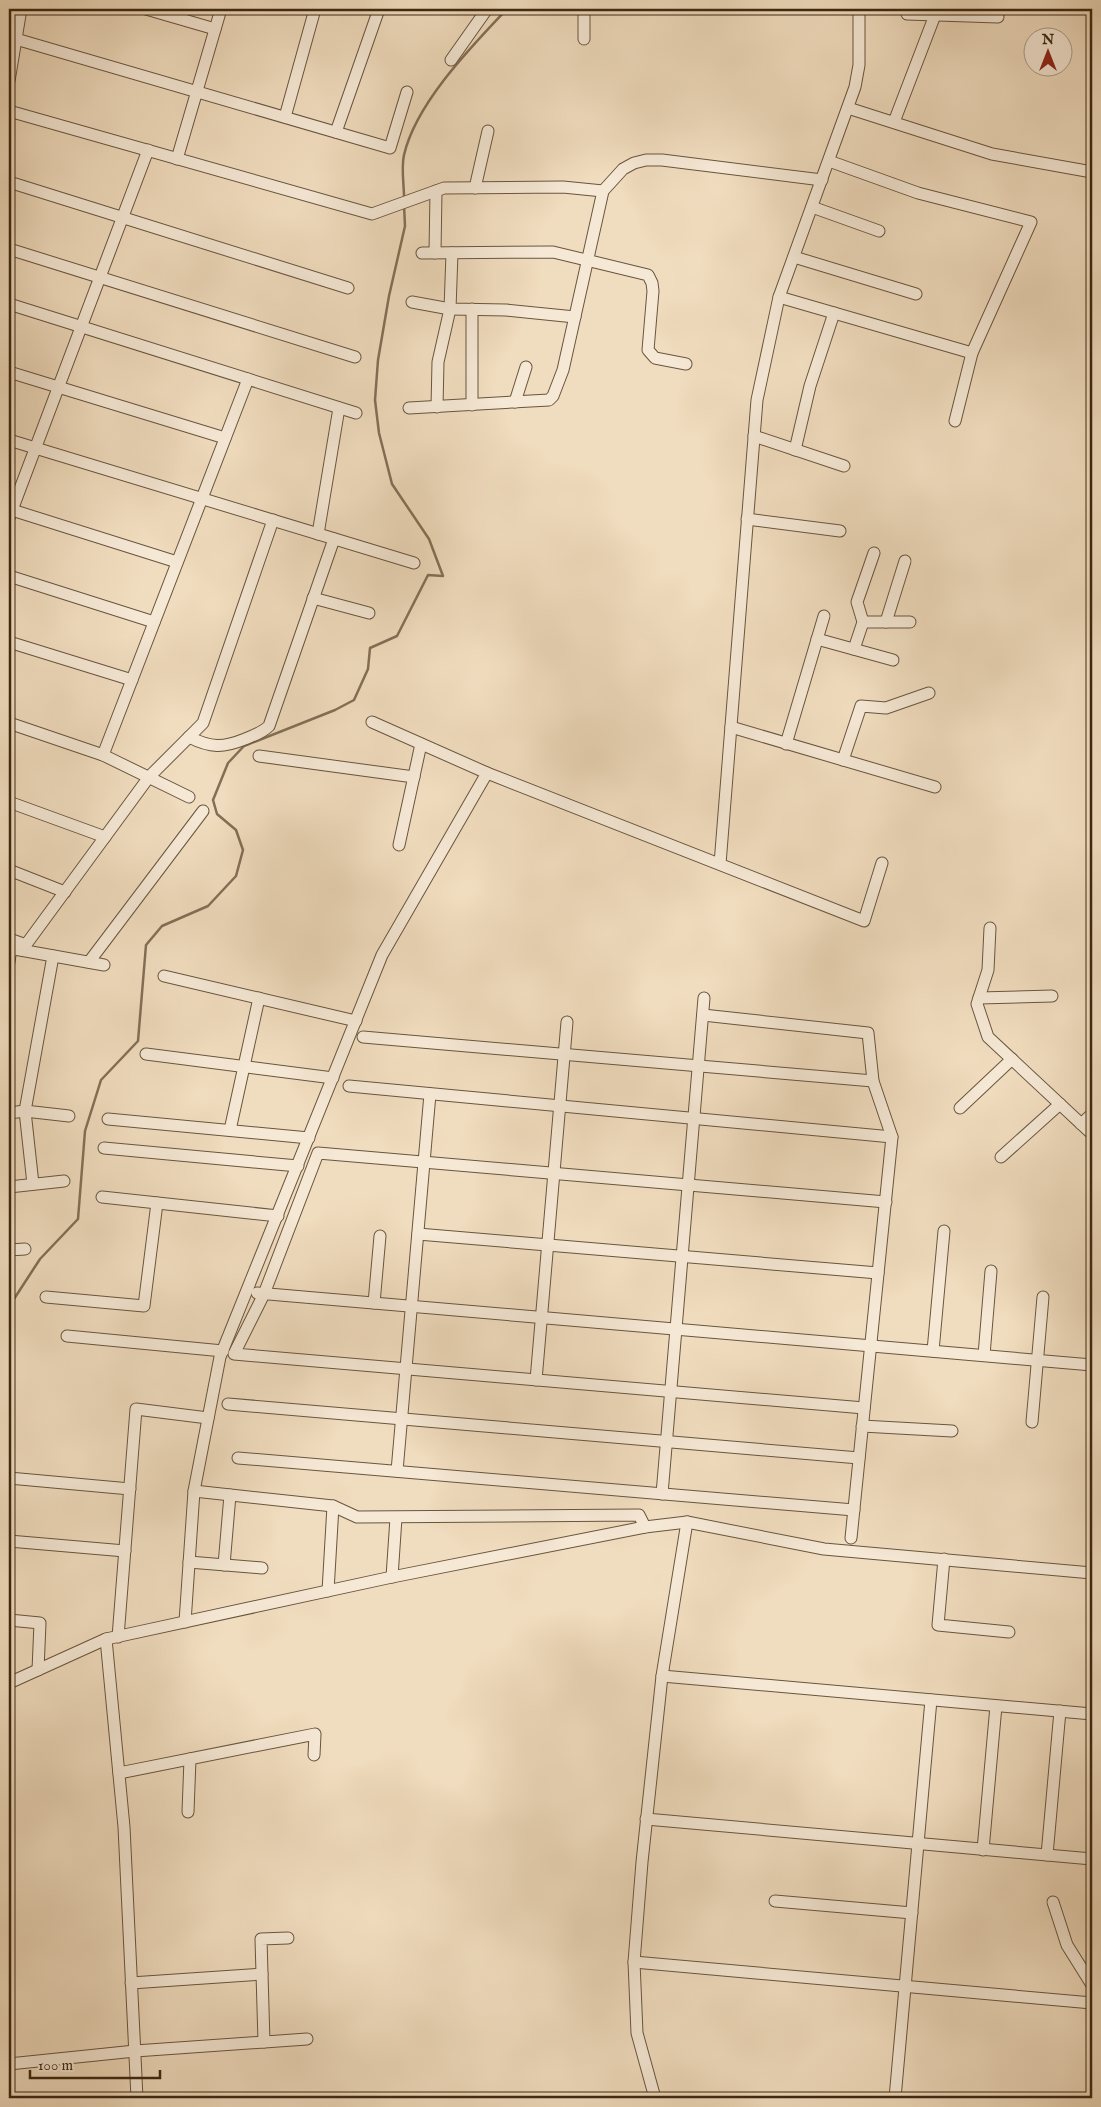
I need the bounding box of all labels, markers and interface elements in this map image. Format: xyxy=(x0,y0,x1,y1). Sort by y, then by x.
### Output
north arrow xyxy=(1024,28,1074,78)
text: N xyxy=(1041,31,1054,49)
scale bar xyxy=(30,2047,160,2079)
text: 100 m xyxy=(38,2056,74,2075)

